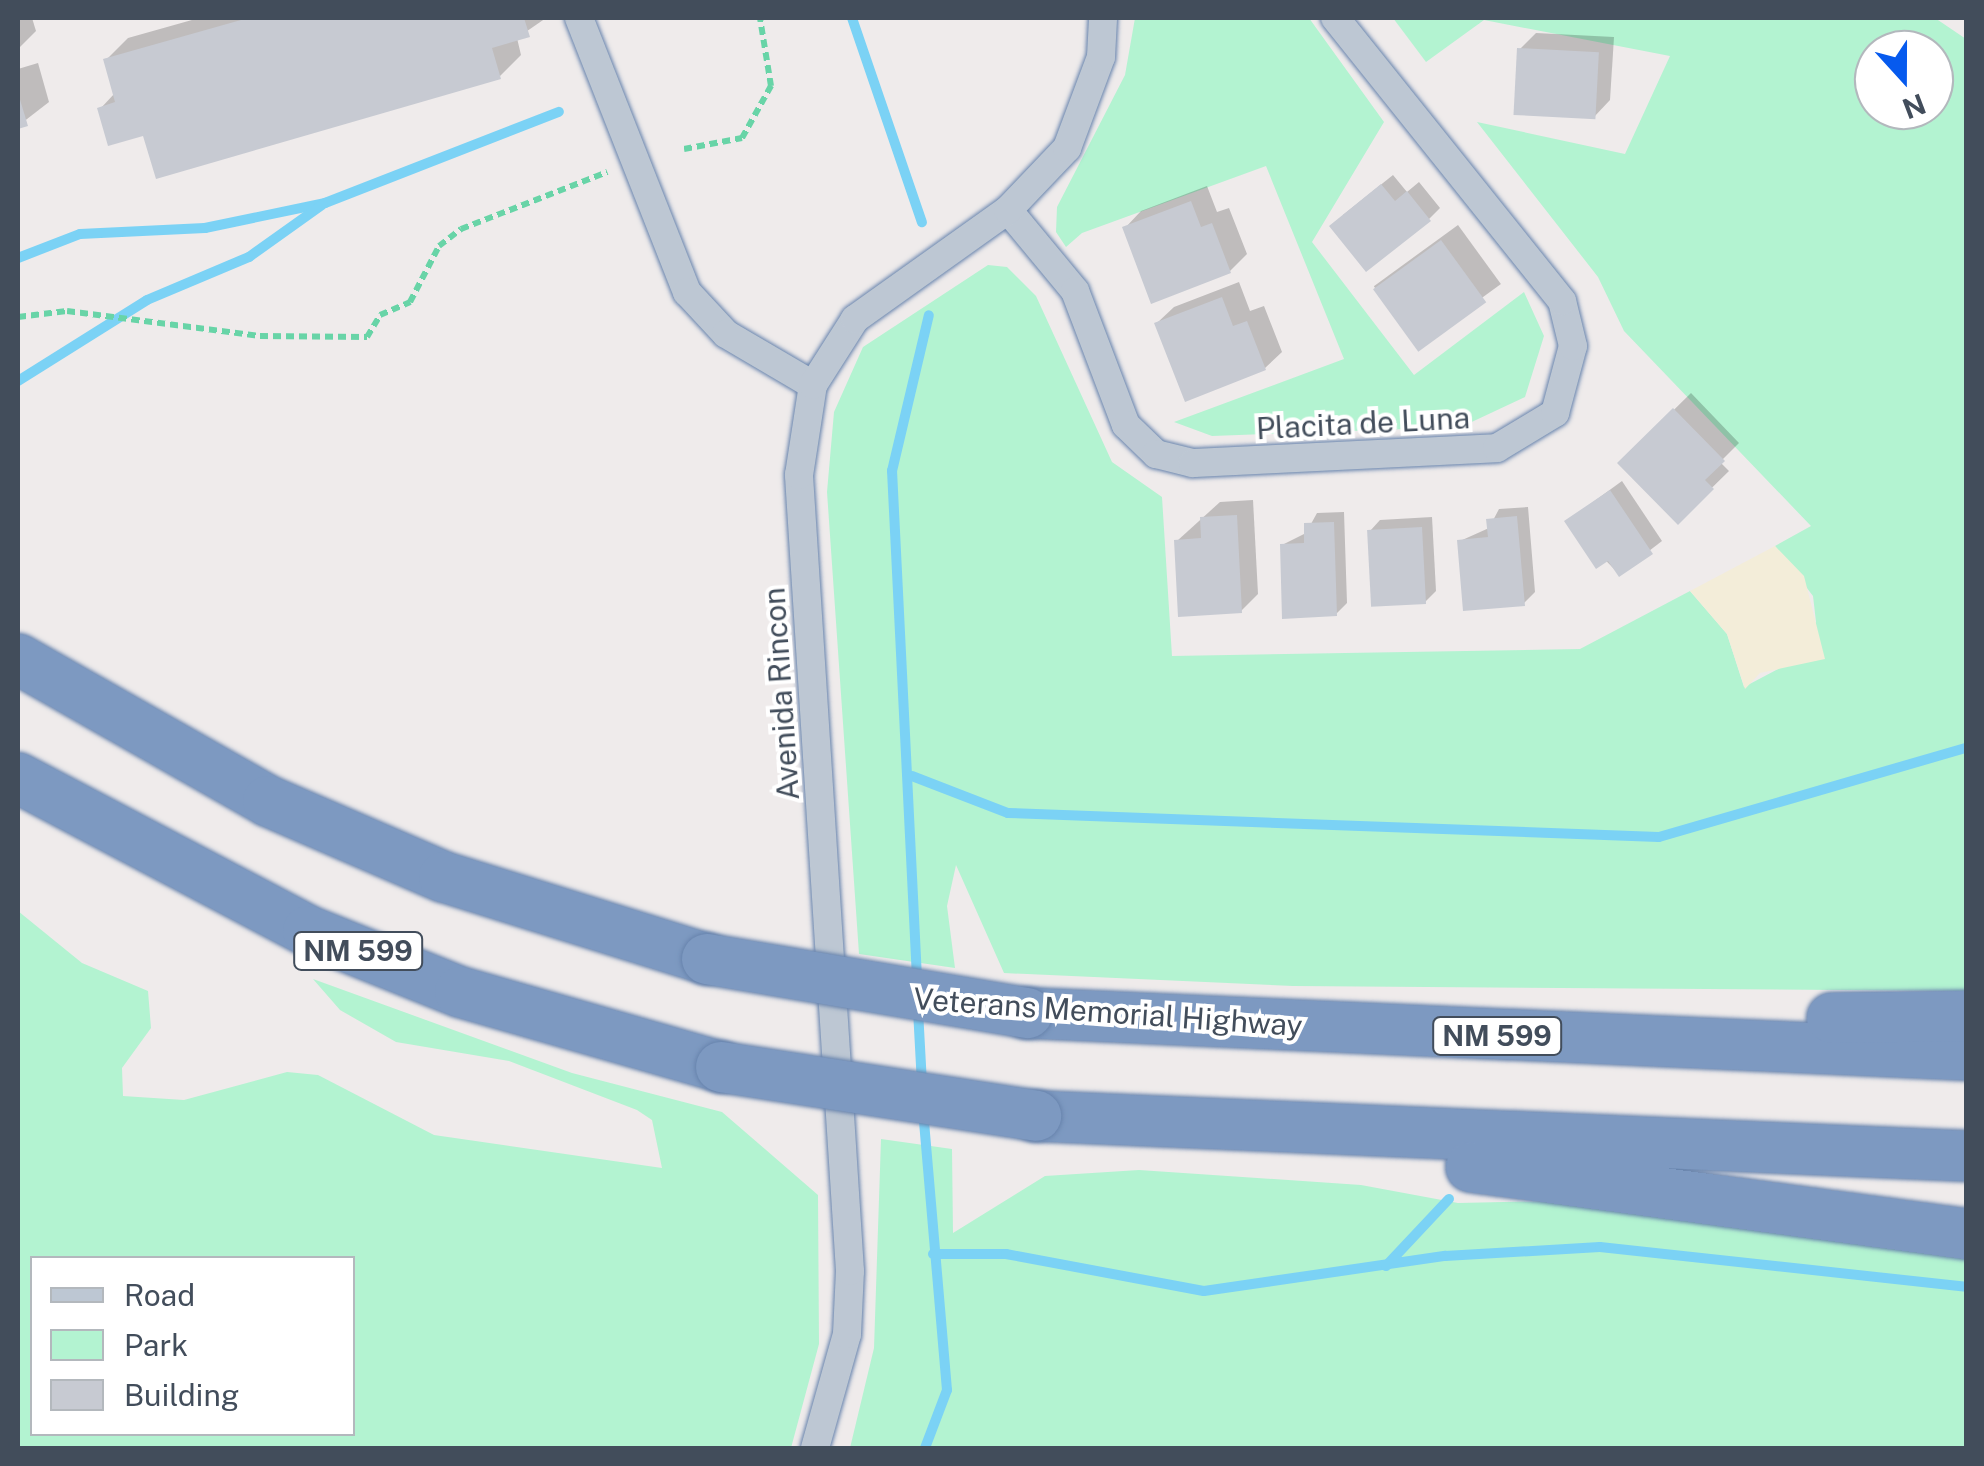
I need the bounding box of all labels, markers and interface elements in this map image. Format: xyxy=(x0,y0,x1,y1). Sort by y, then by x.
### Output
north arrow xyxy=(1854,30,1954,130)
text: N xyxy=(1898,87,1930,126)
street label: Placita de Luna xyxy=(1255,399,1471,447)
street label: Avenida Rincon xyxy=(756,586,806,802)
road number: NM 599 xyxy=(293,928,423,974)
street label: Veterans Memorial Highway xyxy=(912,980,1304,1044)
road number: NM 599 xyxy=(1432,1013,1562,1059)
legend xyxy=(30,1256,355,1436)
text: Road xyxy=(124,1277,195,1313)
text: Park xyxy=(124,1327,188,1363)
text: Building xyxy=(124,1377,239,1413)

